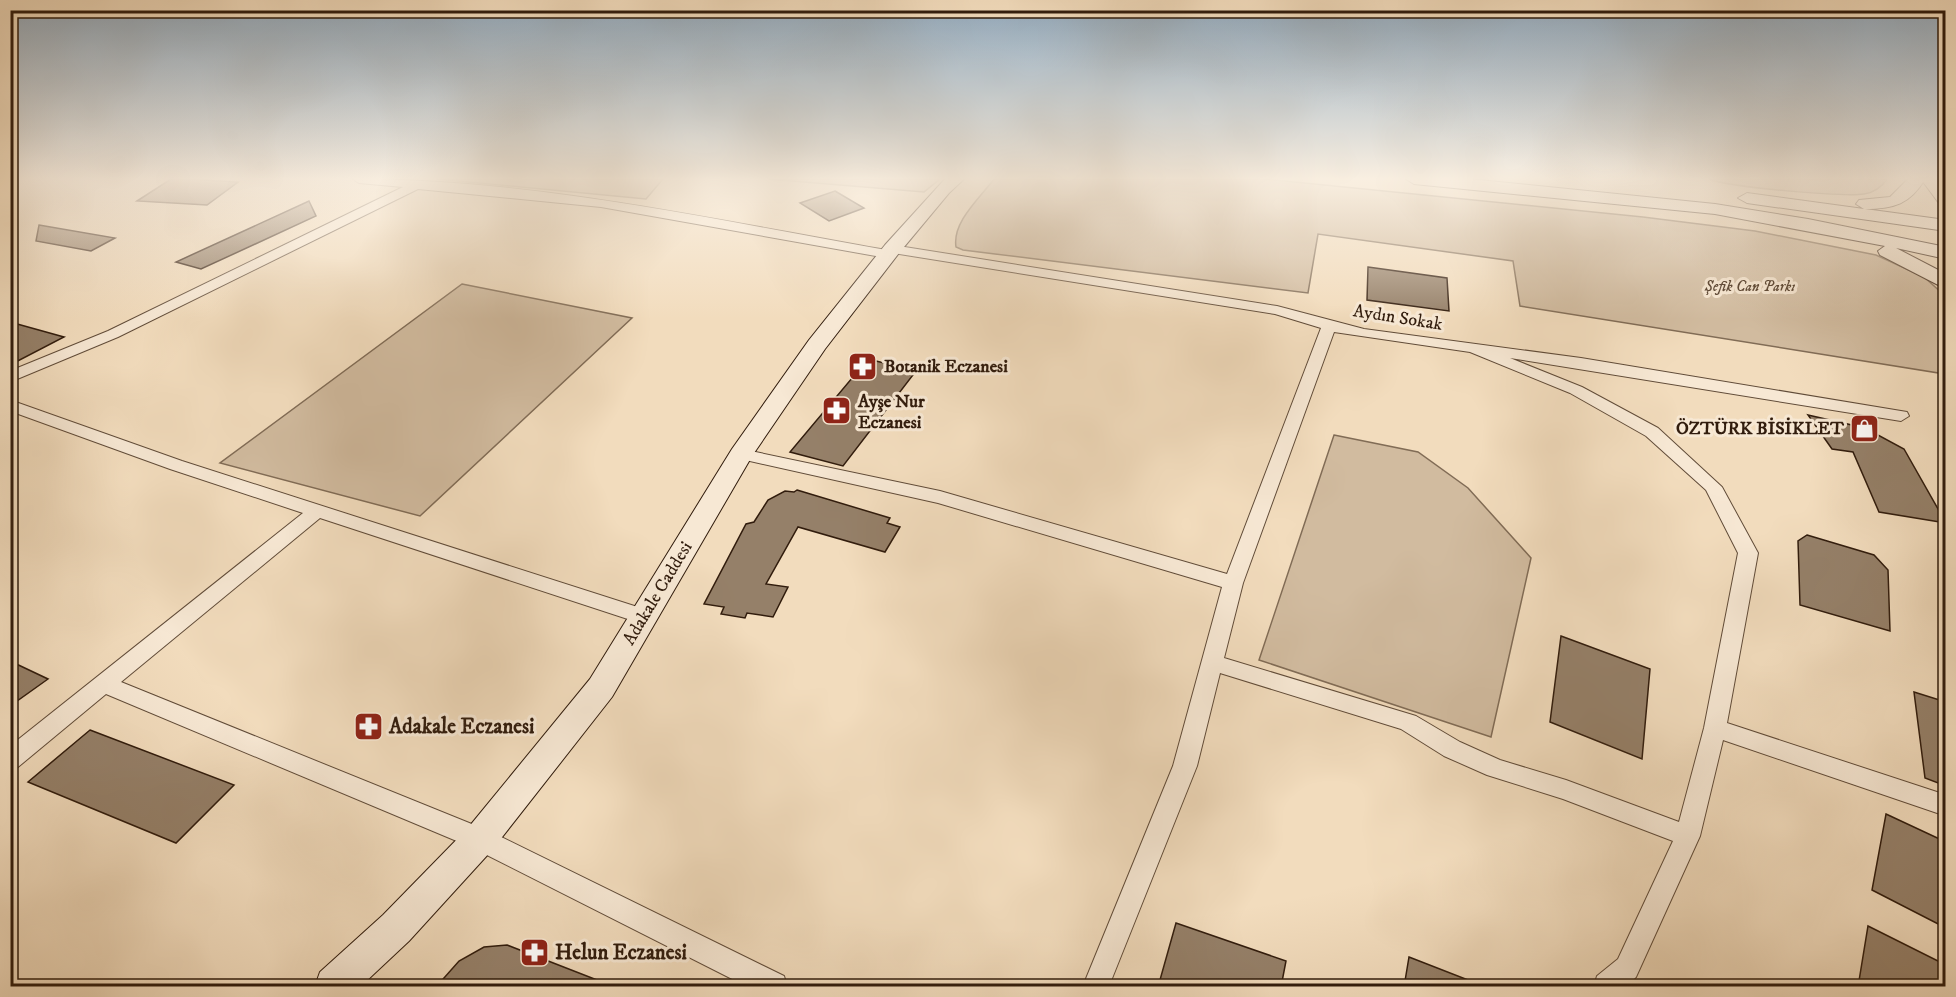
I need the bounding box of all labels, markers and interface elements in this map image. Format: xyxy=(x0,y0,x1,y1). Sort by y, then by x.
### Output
park label: Şefik Can Parkı xyxy=(1704,277,1795,296)
street label: Aydın Sokak xyxy=(1352,300,1444,336)
pharmacy icon: Botanik Eczanesi xyxy=(847,350,879,382)
place label: Botanik Eczanesi xyxy=(884,356,1008,378)
place label: Ayşe Nur Eczanesi xyxy=(857,391,925,434)
pharmacy icon: Ayşe Nur Eczanesi xyxy=(821,395,853,427)
shop icon: ÖZTÜRK BİSİKLET xyxy=(1849,412,1881,444)
place label: ÖZTÜRK BİSİKLET xyxy=(1676,417,1844,440)
street label: Adakale Caddesi xyxy=(618,538,697,649)
pharmacy icon: Adakale Eczanesi xyxy=(352,710,384,742)
place label: Adakale Eczanesi xyxy=(388,714,535,740)
pharmacy icon: Helun Eczanesi xyxy=(518,936,550,968)
place label: Helun Eczanesi xyxy=(555,940,687,966)

